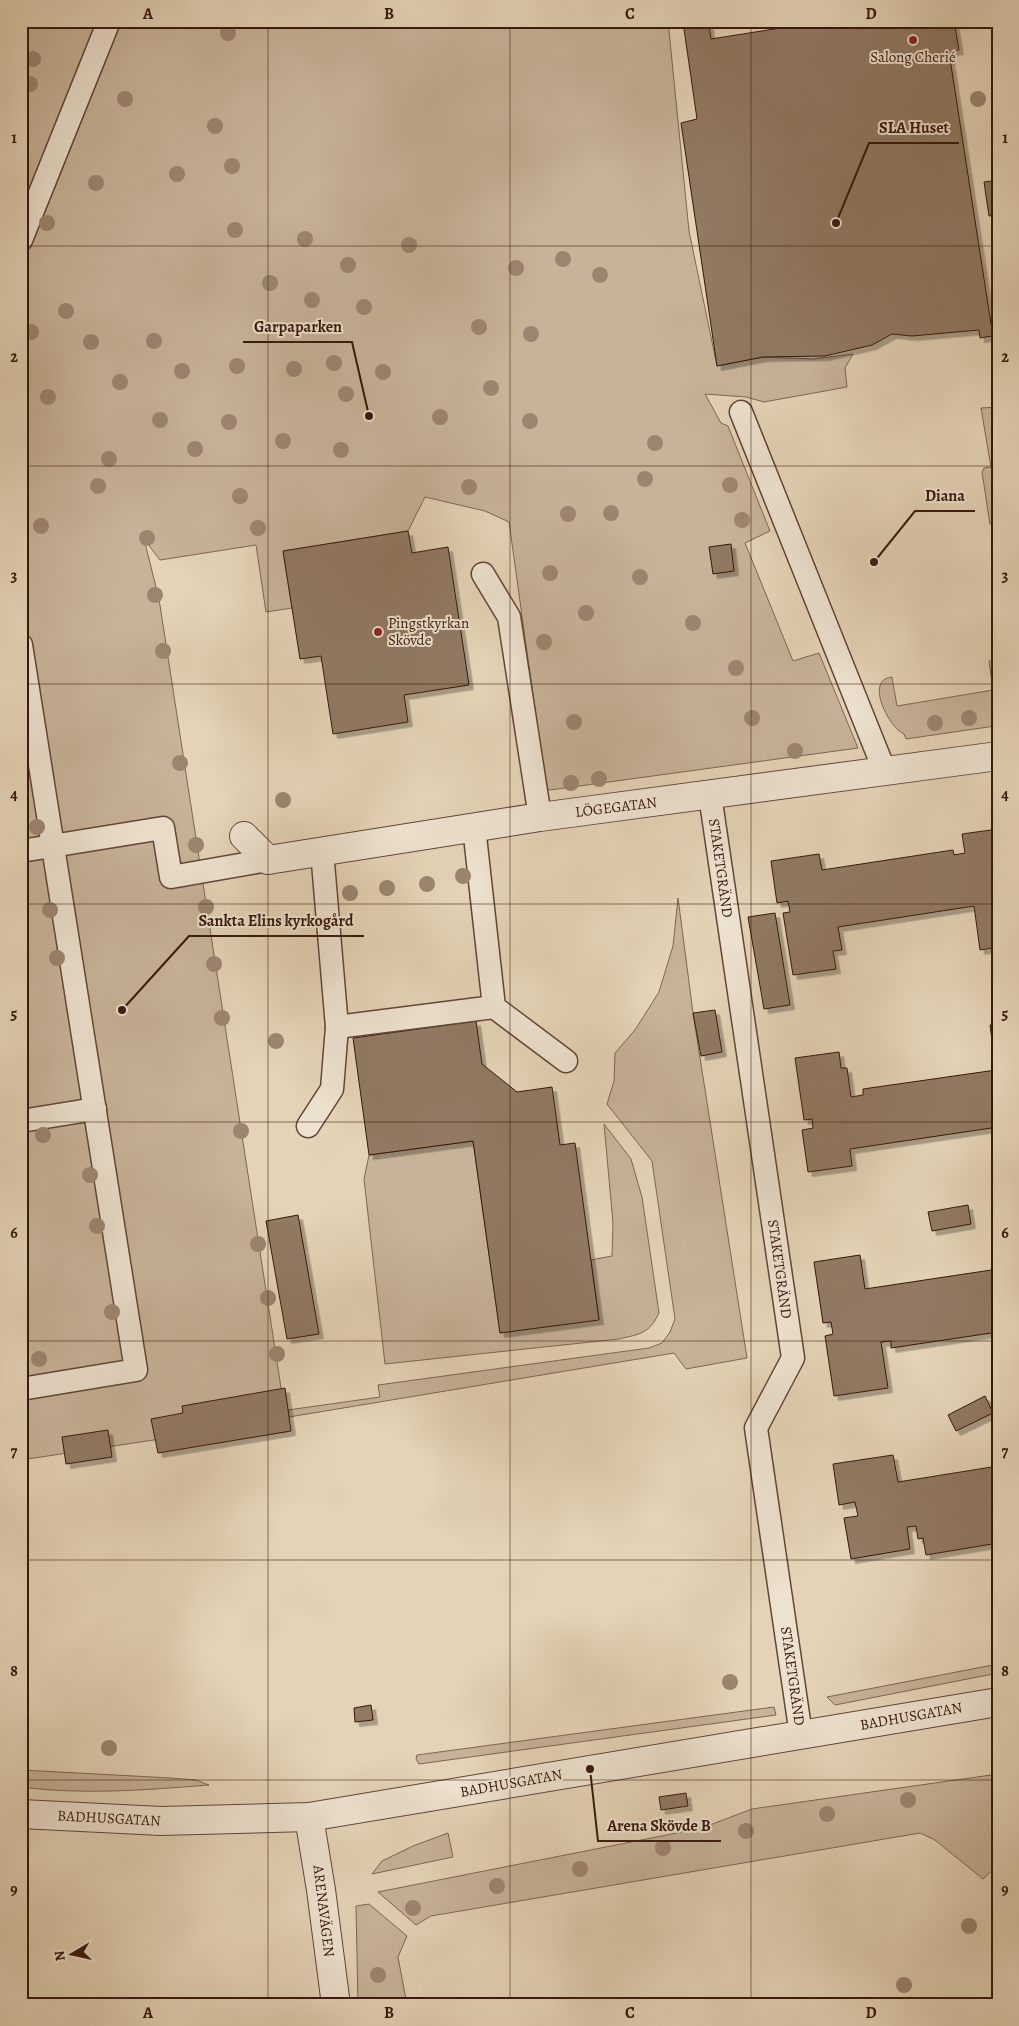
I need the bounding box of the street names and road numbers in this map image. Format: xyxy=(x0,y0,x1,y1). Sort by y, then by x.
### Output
street label: LÖGEGATAN xyxy=(574,792,658,822)
street label: STAKETGRÄND xyxy=(704,817,738,919)
street label: STAKETGRÄND xyxy=(763,1218,797,1320)
street label: STAKETGRÄND xyxy=(776,1625,810,1727)
street label: BADHUSGATAN xyxy=(858,1697,964,1735)
street label: BADHUSGATAN xyxy=(458,1764,564,1802)
street label: BADHUSGATAN xyxy=(57,1805,161,1831)
street label: ARENAVÄGEN xyxy=(308,1863,340,1958)

